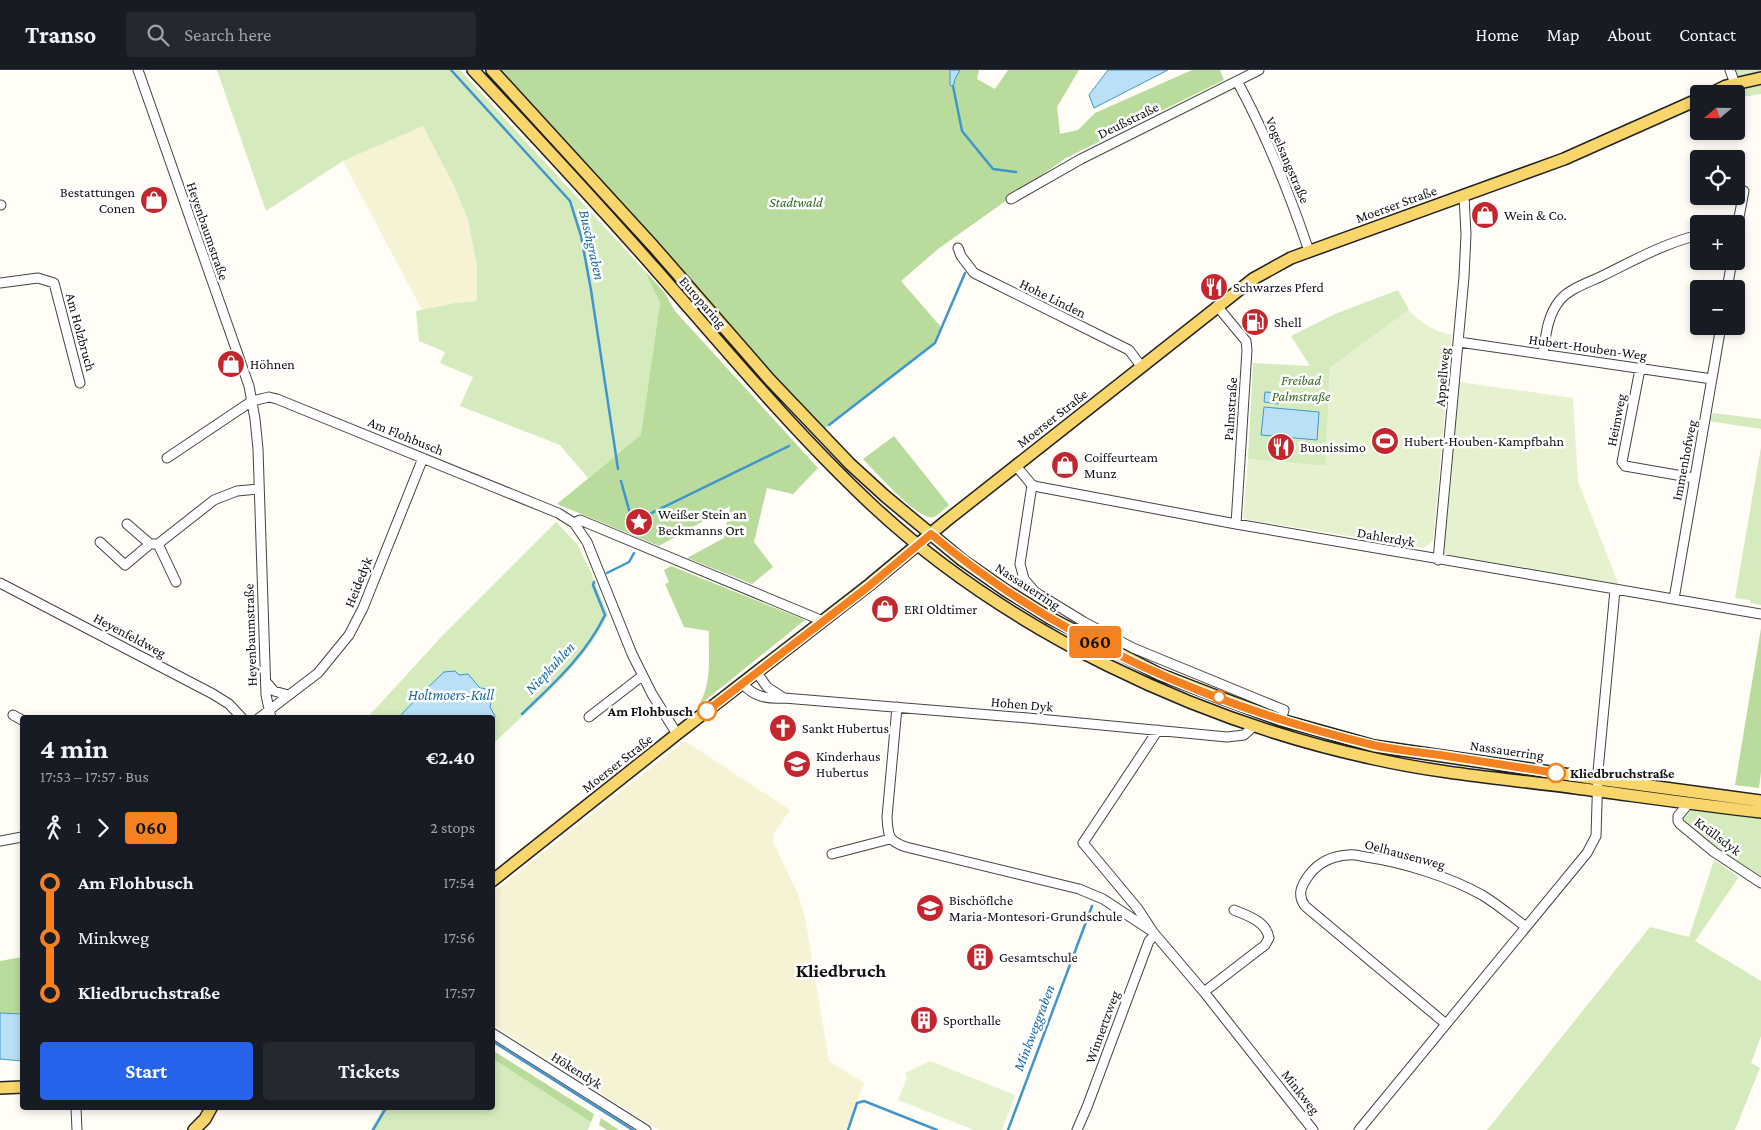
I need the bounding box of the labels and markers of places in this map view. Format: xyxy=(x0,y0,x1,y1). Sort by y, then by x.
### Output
place label: Bestattungen Conen xyxy=(60,184,135,216)
shop icon: Bestattungen Conen xyxy=(139,185,169,215)
shop icon: Wein & Co. xyxy=(1470,200,1500,230)
place label: Wein & Co. xyxy=(1504,207,1567,223)
restaurant icon: Schwarzes Pferd xyxy=(1199,272,1229,302)
place label: Schwarzes Pferd xyxy=(1233,279,1325,295)
fuel station icon: Shell xyxy=(1240,307,1270,337)
place label: Shell xyxy=(1274,314,1302,330)
shop icon: Höhnen xyxy=(216,349,246,379)
place label: Höhnen xyxy=(250,356,295,372)
sports icon: Hubert-Houben-Kampfbahn xyxy=(1370,426,1400,456)
restaurant icon: Buonissimo xyxy=(1266,432,1296,462)
place label: Hubert-Houben-Kampfbahn xyxy=(1404,433,1564,449)
place label: Buonissimo xyxy=(1300,439,1366,455)
place label: Coiffeurteam Munz xyxy=(1084,449,1158,481)
shop icon: Coiffeurteam Munz xyxy=(1050,450,1080,480)
place label: Weißer Stein an Beckmanns Ort xyxy=(658,506,747,538)
place icon: Weißer Stein an Beckmanns Ort xyxy=(624,507,654,537)
shop icon: ERI Oldtimer xyxy=(870,594,900,624)
place label: ERI Oldtimer xyxy=(904,601,977,617)
unlabelled marker xyxy=(1212,690,1226,704)
marker: Am Flohbusch xyxy=(697,701,717,721)
place label: Am Flohbusch xyxy=(607,703,693,719)
church icon: Sankt Hubertus xyxy=(768,713,798,743)
place label: Sankt Hubertus xyxy=(802,720,889,736)
place label: Kinderhaus Hubertus xyxy=(816,748,881,780)
school or university icon: Kinderhaus Hubertus xyxy=(782,749,812,779)
marker: Kliedbruchstraße xyxy=(1546,763,1566,783)
place label: Kliedbruchstraße xyxy=(1570,765,1675,781)
place label: Bischöflche Maria-Montesori-Grundschule xyxy=(949,892,1123,924)
school or university icon: Bischöflche Maria-Montesori-Grundschule xyxy=(915,893,945,923)
building icon: Gesamtschule xyxy=(965,942,995,972)
place label: Gesamtschule xyxy=(999,949,1078,965)
building icon: Sporthalle xyxy=(909,1005,939,1035)
place label: Sporthalle xyxy=(943,1012,1001,1028)

